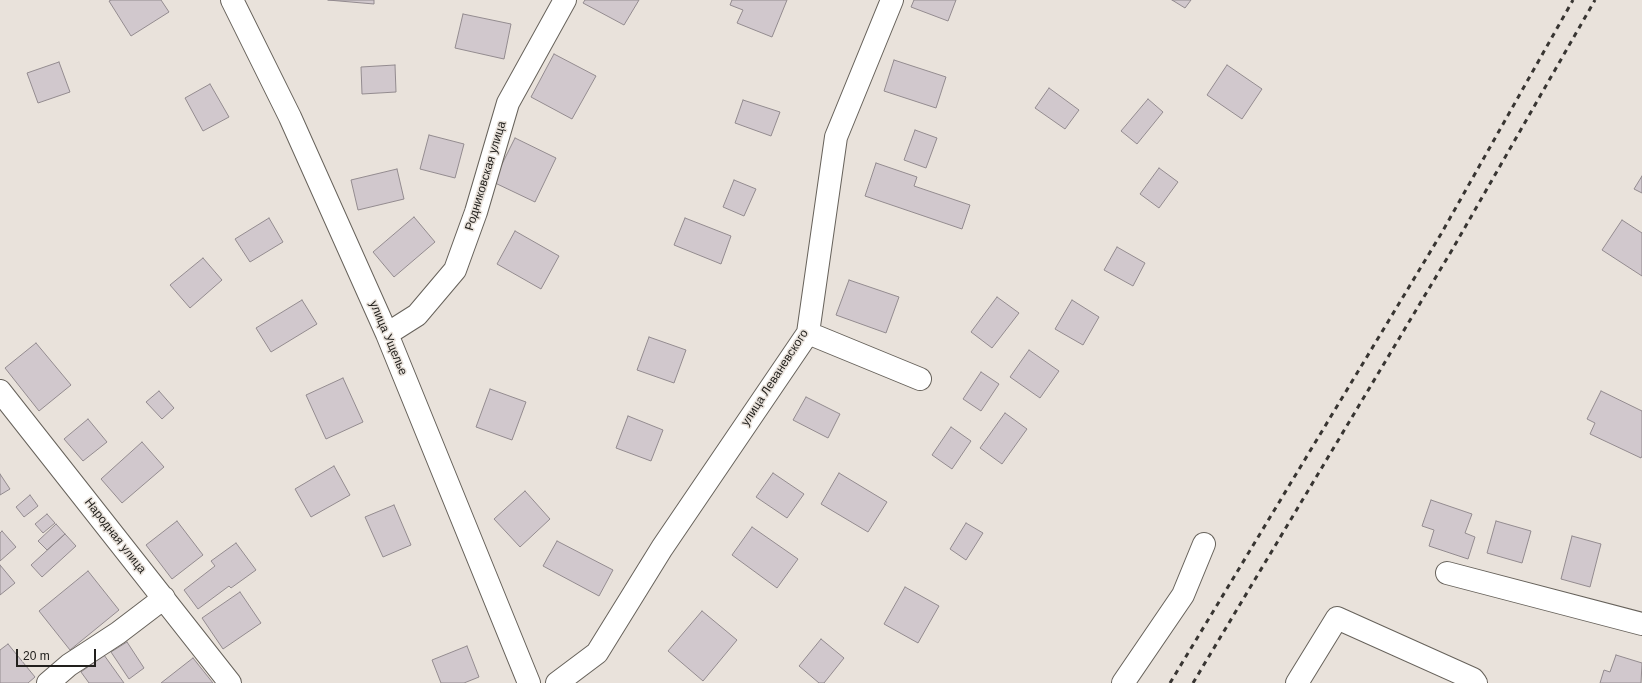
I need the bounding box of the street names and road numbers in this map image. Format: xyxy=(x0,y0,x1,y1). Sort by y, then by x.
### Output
street label: Родниковская улица xyxy=(463,120,509,232)
street label: улица Ущелье xyxy=(366,299,410,377)
street label: улица Леваневского xyxy=(738,327,812,429)
street label: Народная улица xyxy=(81,495,149,577)

